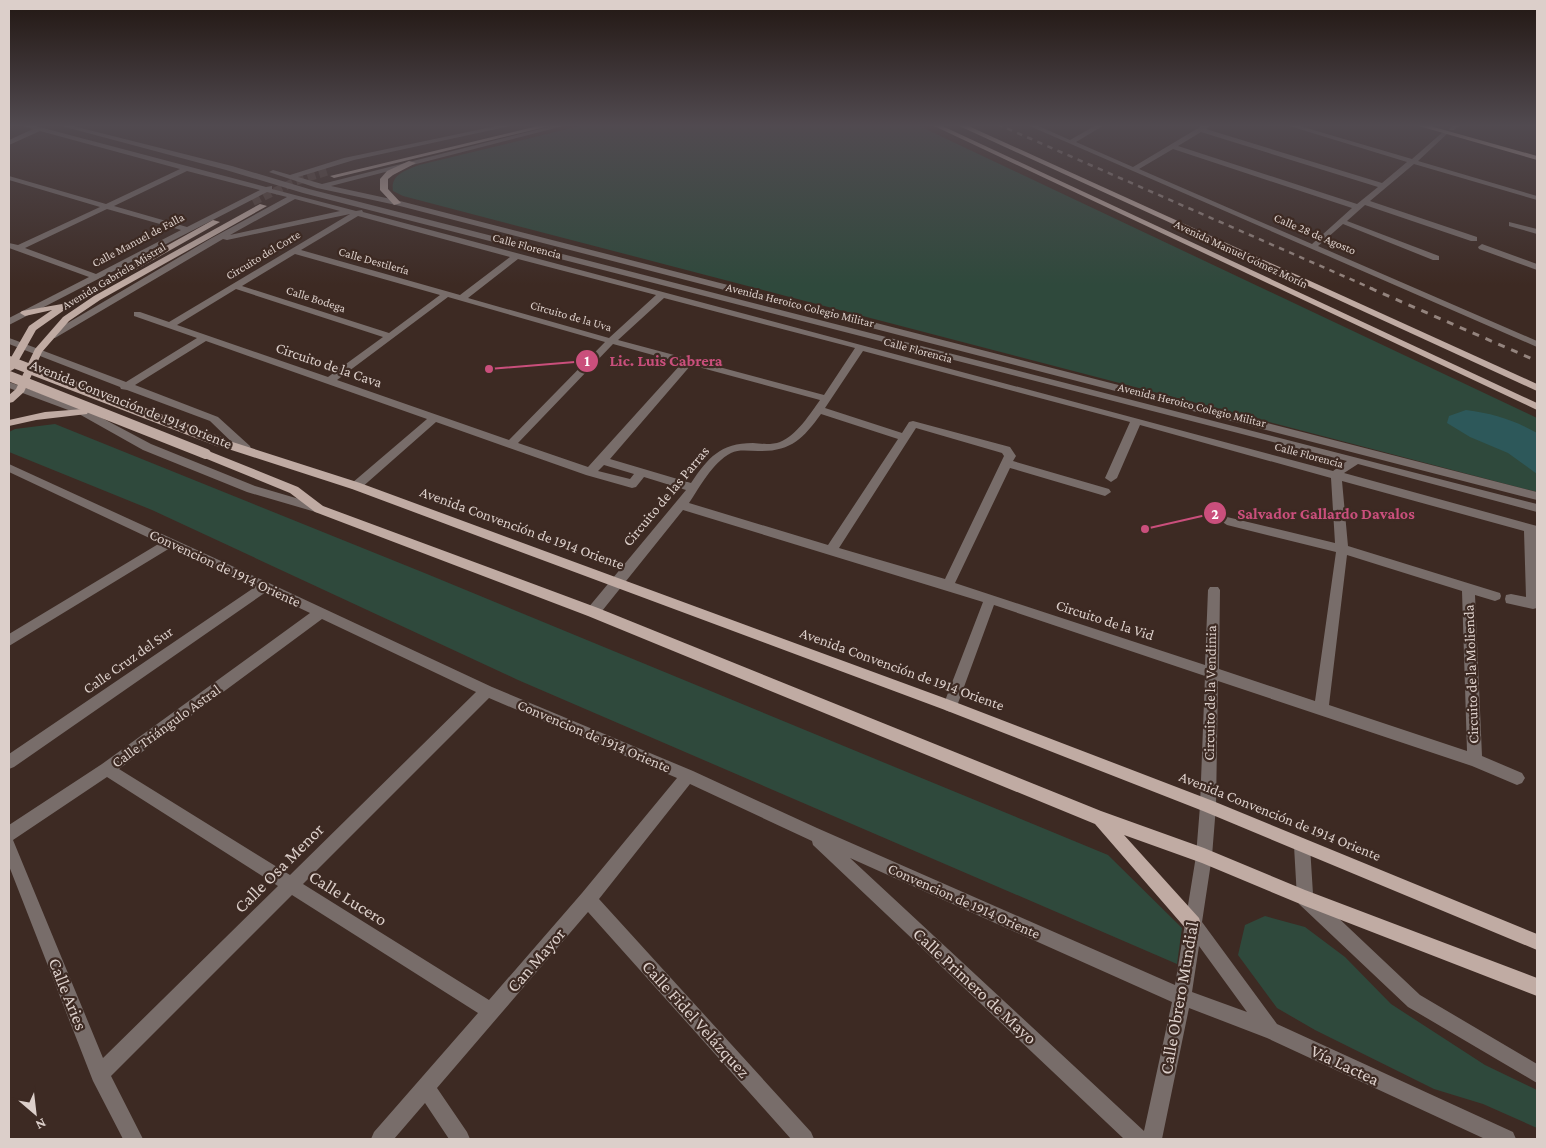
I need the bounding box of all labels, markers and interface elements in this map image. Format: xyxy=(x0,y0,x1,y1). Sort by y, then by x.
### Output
street label: Calle Manuel de Falla xyxy=(90,210,187,270)
street label: Calle 28 de Agosto xyxy=(1272,210,1358,258)
street label: Avenida Manuel Gómez Morín xyxy=(1172,217,1310,291)
street label: Circuito del Corte xyxy=(223,227,303,283)
street label: Calle Florencia xyxy=(491,230,563,262)
street label: Avenida Gabriela Mistral xyxy=(60,239,168,313)
street label: Calle Destilería xyxy=(337,244,411,278)
street label: Avenida Heroico Colegio Militar xyxy=(725,280,876,330)
street label: Calle Bodega xyxy=(284,283,348,315)
street label: Circuito de la Uva xyxy=(529,298,614,334)
street label: Calle Florencia xyxy=(882,334,954,366)
street label: Circuito de la Cava xyxy=(274,339,384,391)
callout: Lic. Luis Cabrera xyxy=(575,345,733,376)
text: Lic. Luis Cabrera xyxy=(609,352,723,369)
text: 1 xyxy=(584,353,590,369)
street label: Avenida Convención de 1914 Oriente xyxy=(28,356,235,452)
street label: Avenida Heroico Colegio Militar xyxy=(1117,380,1268,430)
street label: Calle Florencia xyxy=(1273,439,1345,471)
street label: Circuito de las Parras xyxy=(620,443,712,549)
street label: Avenida Convención de 1914 Oriente xyxy=(418,484,627,573)
callout: Salvador Gallardo Davalos xyxy=(1202,498,1424,529)
text: Salvador Gallardo Davalos xyxy=(1237,505,1415,522)
text: 2 xyxy=(1211,506,1219,522)
street label: Convencion de 1914 Oriente xyxy=(147,526,303,610)
street label: Circuito de la Vid xyxy=(1054,597,1156,643)
street label: Circuito de la Molienda xyxy=(1461,604,1481,744)
street label: Calle Cruz del Sur xyxy=(80,623,176,697)
street label: Avenida Convención de 1914 Oriente xyxy=(798,625,1007,714)
street label: Circuito de la Vendinia xyxy=(1201,625,1219,761)
street label: Calle Triángulo Astral xyxy=(109,681,224,772)
street label: Convencion de 1914 Oriente xyxy=(515,696,673,776)
street label: Avenida Convención de 1914 Oriente xyxy=(1177,768,1384,864)
street label: Calle Osa Menor xyxy=(230,819,328,917)
street label: Convencion de 1914 Oriente xyxy=(885,860,1043,942)
street label: Calle Lucero xyxy=(305,866,391,930)
street label: Calle Obrero Mundial xyxy=(1156,920,1202,1076)
street label: Can Mayor xyxy=(503,923,570,996)
street label: Calle Primero de Mayo xyxy=(909,924,1041,1048)
street label: Calle Aries xyxy=(45,955,91,1033)
street label: Calle Fidel Velázquez xyxy=(638,956,754,1082)
street label: Vía Lactea xyxy=(1308,1040,1382,1090)
north arrow xyxy=(10,1088,60,1138)
text: N xyxy=(33,1115,49,1134)

